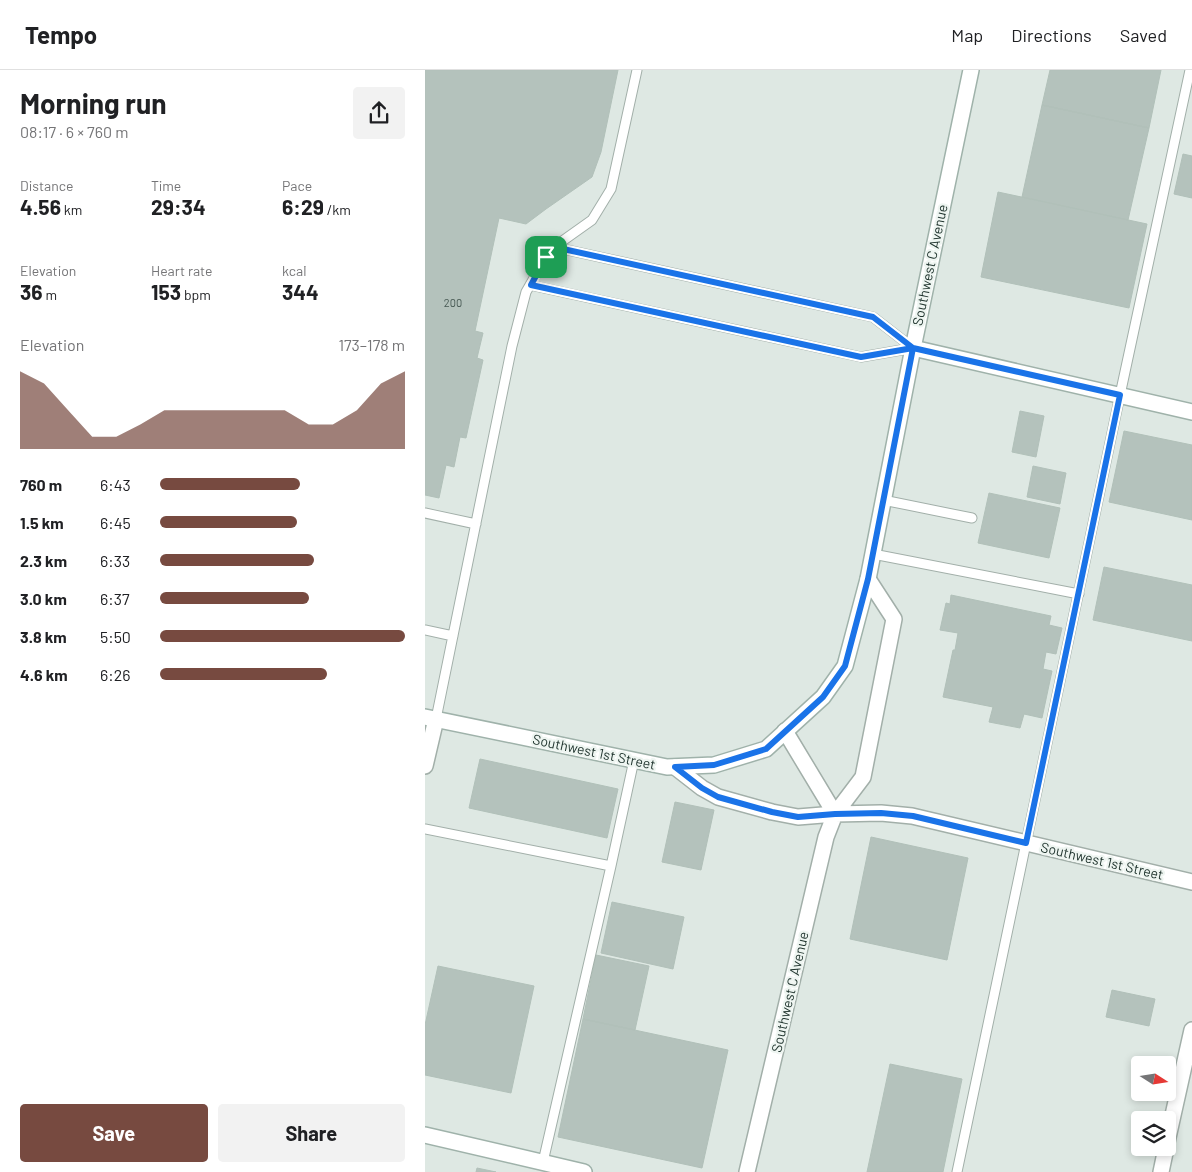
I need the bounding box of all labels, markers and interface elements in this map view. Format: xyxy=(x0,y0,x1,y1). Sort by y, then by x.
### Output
text: Tempo xyxy=(25,20,97,49)
text: Map xyxy=(951,24,983,46)
text: Directions xyxy=(1011,24,1092,46)
text: Saved xyxy=(1120,24,1167,46)
text: Morning run xyxy=(20,86,167,120)
button: share xyxy=(353,87,405,139)
text: 08:17 · 6 × 760 m xyxy=(20,122,128,141)
text: Distance xyxy=(20,177,73,194)
text: Time xyxy=(151,177,181,194)
text: Pace xyxy=(282,177,312,194)
text: 4.56 xyxy=(20,194,61,219)
text: 29:34 xyxy=(151,194,206,219)
text: 6:29 xyxy=(282,194,324,219)
text: km xyxy=(61,201,82,218)
text: /km xyxy=(324,201,351,218)
street label: Southwest C Avenue xyxy=(908,203,951,327)
pin xyxy=(525,236,567,278)
icon: arrive xyxy=(532,243,560,271)
text: Elevation xyxy=(20,262,76,279)
text: Heart rate xyxy=(151,262,212,279)
text: kcal xyxy=(282,262,306,279)
text: 36 xyxy=(20,279,43,304)
text: 153 xyxy=(151,279,181,304)
text: 344 xyxy=(282,279,319,304)
text: m xyxy=(43,286,57,303)
text: bpm xyxy=(181,286,211,303)
house number: 200 xyxy=(444,296,462,309)
text: Elevation xyxy=(20,335,84,354)
text: 173–178 m xyxy=(338,335,405,354)
text: 760 m xyxy=(20,475,62,494)
text: 6:43 xyxy=(100,475,131,494)
text: 1.5 km xyxy=(20,513,64,532)
text: 6:45 xyxy=(100,513,131,532)
text: 2.3 km xyxy=(20,551,67,570)
text: 6:33 xyxy=(100,551,130,570)
text: 3.0 km xyxy=(20,589,67,608)
text: 6:37 xyxy=(100,589,129,608)
text: 3.8 km xyxy=(20,627,67,646)
text: 5:50 xyxy=(100,627,131,646)
text: 4.6 km xyxy=(20,665,68,684)
text: 6:26 xyxy=(100,665,130,684)
street label: Southwest 1st Street xyxy=(531,730,657,773)
street label: Southwest 1st Street xyxy=(1039,838,1165,883)
street label: Southwest C Avenue xyxy=(767,930,812,1054)
north arrow xyxy=(1131,1056,1176,1101)
map controls xyxy=(1131,1056,1176,1156)
button: Save xyxy=(20,1104,208,1162)
button: Share xyxy=(218,1104,405,1162)
button: layers xyxy=(1131,1111,1176,1156)

